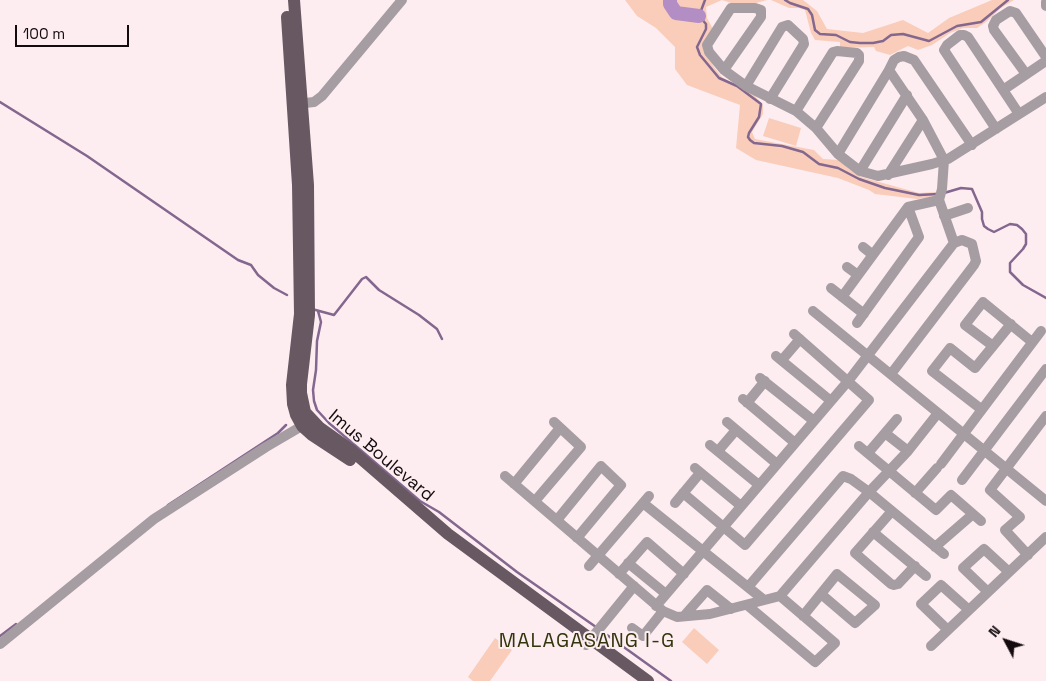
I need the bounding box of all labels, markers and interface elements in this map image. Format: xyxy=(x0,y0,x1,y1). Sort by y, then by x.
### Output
scale bar xyxy=(18,15,131,47)
text: 100 m xyxy=(23,24,65,43)
street label: Imus Boulevard xyxy=(324,405,438,507)
north arrow xyxy=(981,616,1031,666)
text: N xyxy=(985,622,1004,641)
district label: MALAGASANG I-G xyxy=(497,630,677,654)

